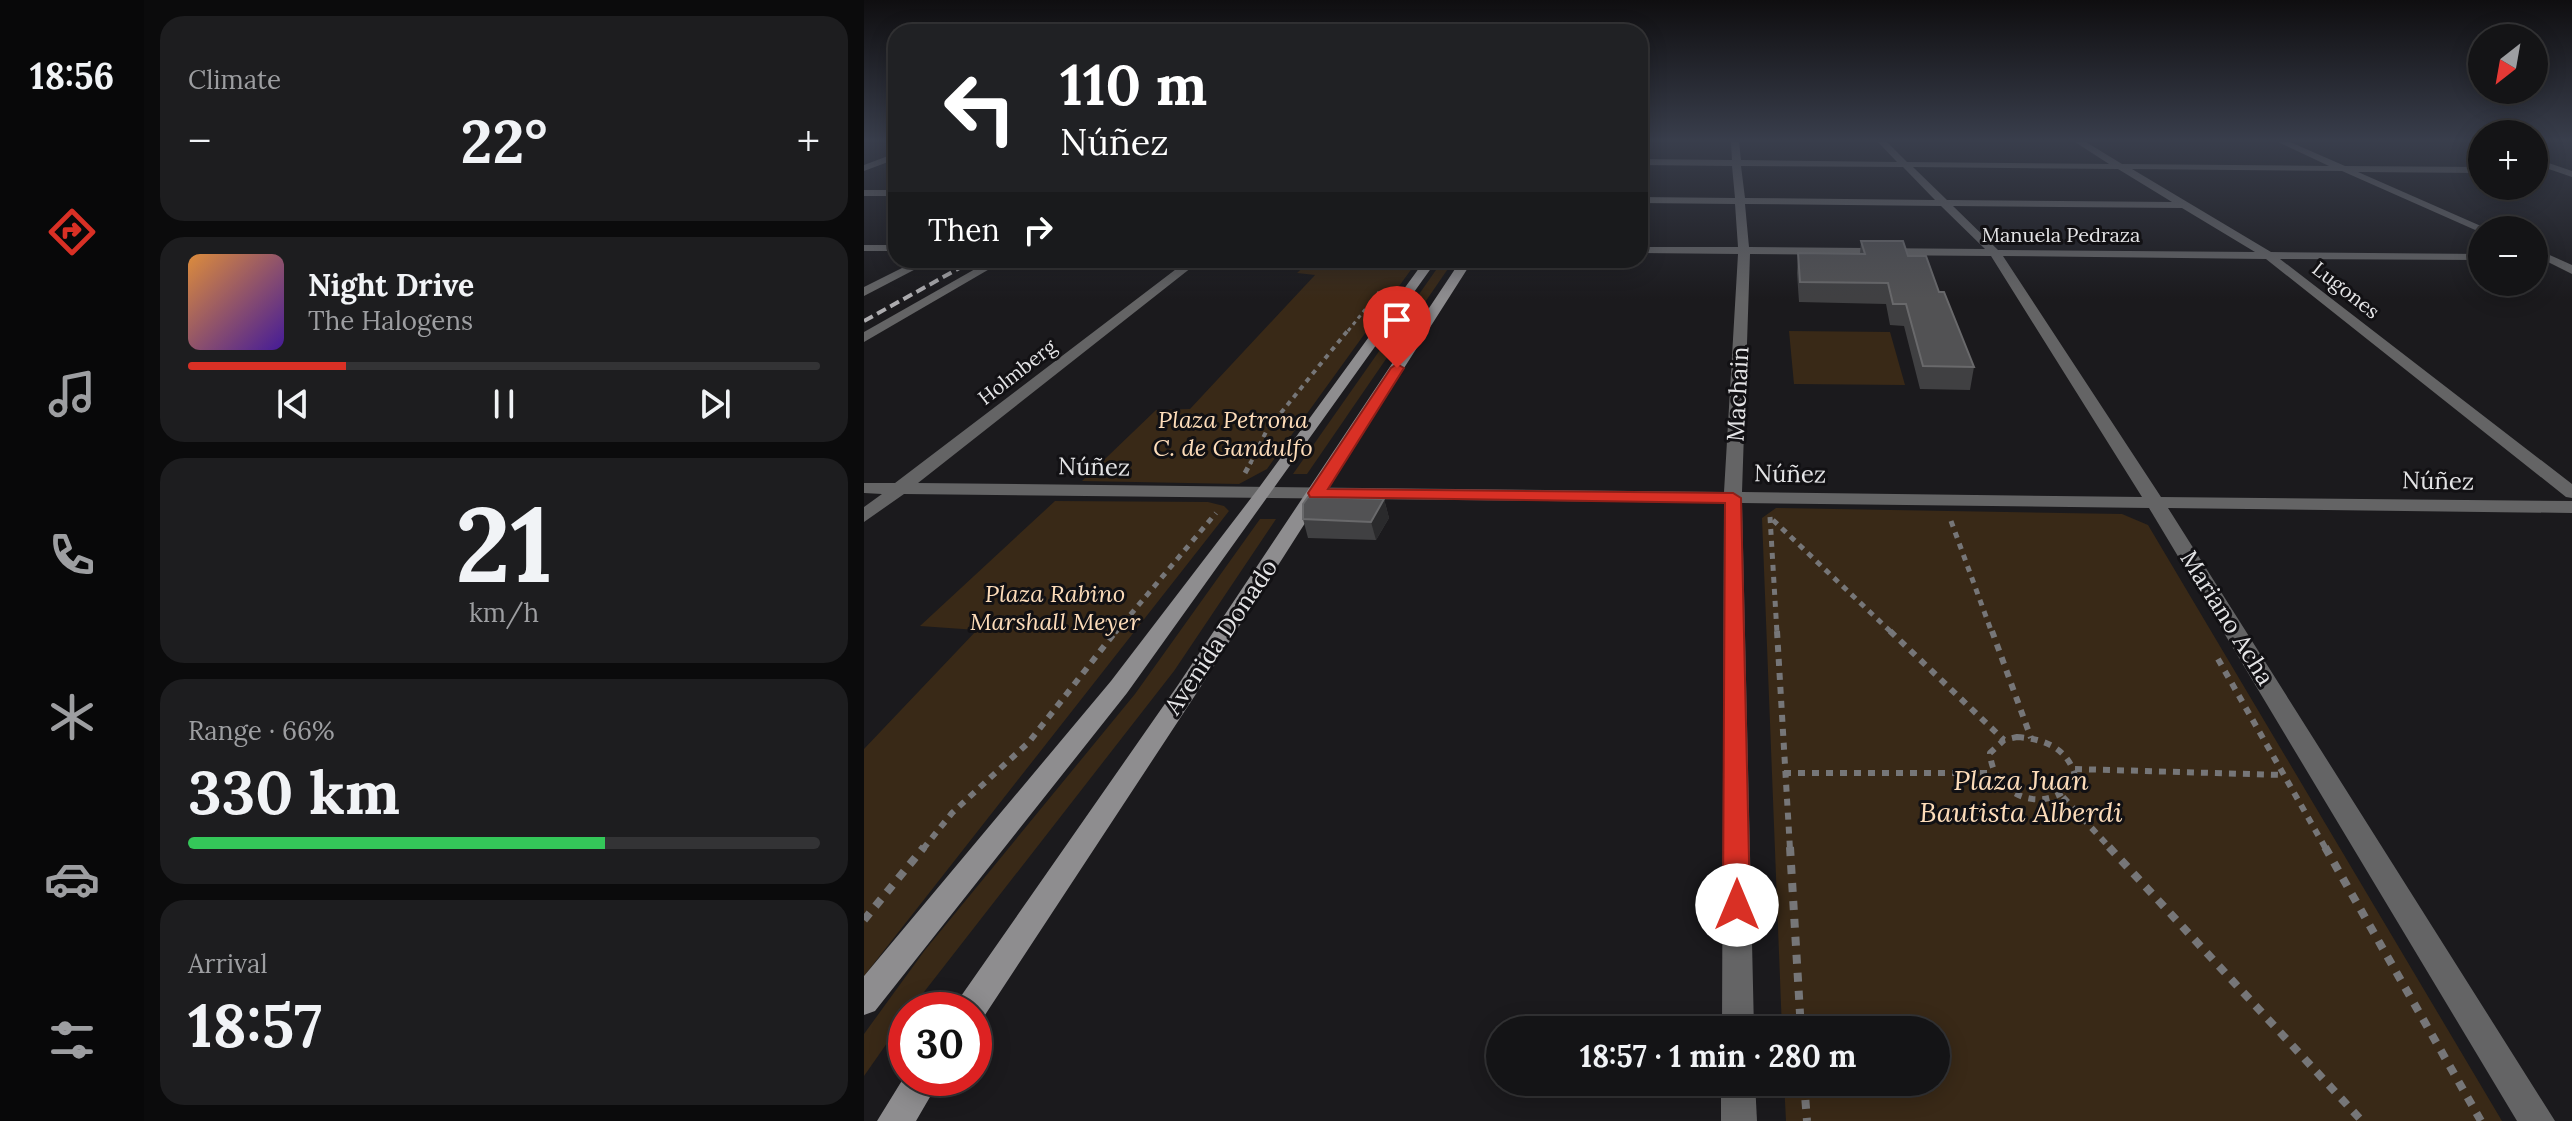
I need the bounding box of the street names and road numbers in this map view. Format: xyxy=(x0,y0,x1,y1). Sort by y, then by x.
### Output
street label: Manuela Pedraza xyxy=(1982,222,2140,247)
street label: Lugones xyxy=(2308,256,2385,324)
street label: Holmberg xyxy=(973,333,1061,410)
street label: Machain xyxy=(1720,346,1755,442)
street label: Núñez xyxy=(1058,450,1131,483)
street label: Núñez xyxy=(1754,457,1827,490)
street label: Núñez xyxy=(2402,464,2475,497)
street label: Mariano Acha xyxy=(2174,544,2281,691)
street label: Avenida Donado xyxy=(1157,553,1284,721)

